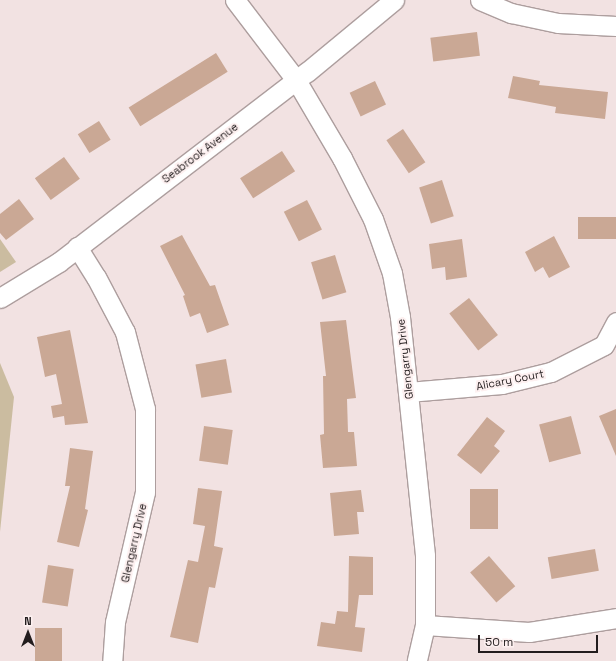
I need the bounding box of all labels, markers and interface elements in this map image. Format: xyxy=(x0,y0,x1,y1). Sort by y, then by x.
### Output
street label: Seabrook Avenue xyxy=(159,120,241,186)
street label: Glengarry Drive xyxy=(394,318,416,400)
street label: Alicary Court xyxy=(475,367,545,393)
street label: Glengarry Drive xyxy=(118,502,150,584)
north arrow xyxy=(8,613,48,653)
text: N xyxy=(24,614,32,628)
scale bar xyxy=(480,627,600,653)
text: 50 m xyxy=(485,634,513,650)

